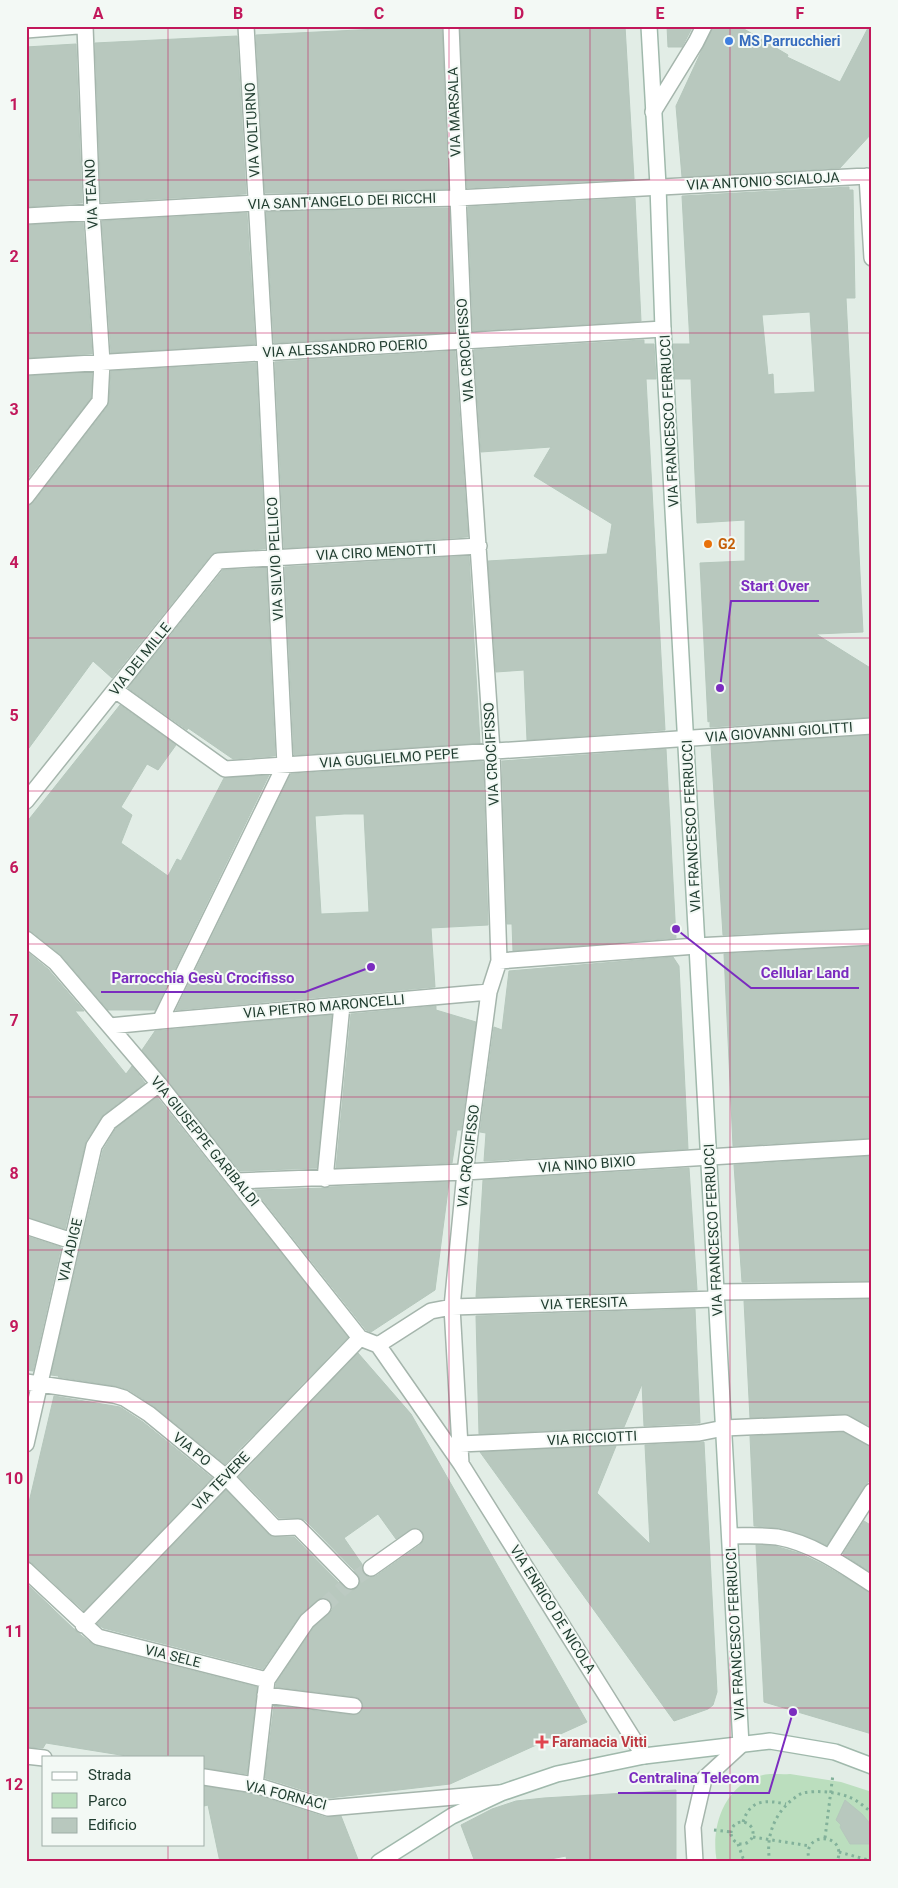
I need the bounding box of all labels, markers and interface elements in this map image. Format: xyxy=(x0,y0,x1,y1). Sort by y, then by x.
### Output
text: A xyxy=(93,4,104,23)
text: B xyxy=(233,4,243,23)
text: C xyxy=(374,4,384,23)
text: D xyxy=(514,4,524,23)
text: E xyxy=(656,4,665,23)
text: F xyxy=(796,4,805,23)
place label: MS Parrucchieri xyxy=(739,33,840,49)
marker: MS Parrucchieri xyxy=(723,35,735,47)
street label: VIA MARSALA xyxy=(444,67,464,157)
street label: VIA VOLTURNO xyxy=(242,82,262,178)
text: 1 xyxy=(9,95,19,114)
street label: VIA TEANO xyxy=(81,159,101,229)
street label: VIA ANTONIO SCIALOJA xyxy=(686,169,840,193)
street label: VIA SANT'ANGELO DEI RICCHI xyxy=(248,190,436,212)
text: 2 xyxy=(9,247,19,266)
street label: VIA CROCIFISSO xyxy=(453,298,477,402)
street label: VIA FRANCESCO FERRUCCI xyxy=(656,334,682,508)
street label: VIA ALESSANDRO POERIO xyxy=(262,336,428,360)
text: 3 xyxy=(9,400,19,419)
street label: VIA SILVIO PELLICO xyxy=(264,497,286,621)
place label: G2 xyxy=(718,536,736,552)
marker: G2 xyxy=(702,538,714,550)
street label: VIA CIRO MENOTTI xyxy=(315,541,437,563)
text: 4 xyxy=(9,553,19,572)
callout: Start Over xyxy=(731,571,819,601)
text: Start Over xyxy=(741,577,810,595)
street label: VIA DEI MILLE xyxy=(106,619,174,699)
street label: VIA CROCIFISSO xyxy=(480,702,502,806)
text: 5 xyxy=(9,706,19,725)
street label: VIA GIOVANNI GIOLITTI xyxy=(705,719,853,745)
street label: VIA FRANCESCO FERRUCCI xyxy=(678,739,704,913)
street label: VIA GUGLIELMO PEPE xyxy=(319,745,459,771)
text: 6 xyxy=(9,858,19,877)
callout: Cellular Land xyxy=(751,958,859,988)
callout: Parrocchia Gesù Crocifisso xyxy=(101,962,305,992)
text: Cellular Land xyxy=(761,964,849,982)
text: Parrocchia Gesù Crocifisso xyxy=(111,969,295,987)
street label: VIA PIETRO MARONCELLI xyxy=(243,991,405,1021)
text: 7 xyxy=(9,1011,19,1030)
street label: VIA GIUSEPPE GARIBALDI xyxy=(148,1073,262,1209)
street label: VIA CROCIFISSO xyxy=(454,1104,482,1208)
street label: VIA FRANCESCO FERRUCCI xyxy=(700,1143,726,1317)
street label: VIA NINO BIXIO xyxy=(538,1153,636,1175)
text: 8 xyxy=(9,1164,19,1183)
street label: VIA ADIGE xyxy=(55,1216,85,1284)
street label: VIA TERESITA xyxy=(540,1293,628,1313)
text: 9 xyxy=(9,1317,19,1336)
street label: VIA RICCIOTTI xyxy=(547,1428,637,1448)
street label: VIA PO xyxy=(170,1429,214,1469)
street label: VIA TEVERE xyxy=(189,1448,253,1514)
text: 10 xyxy=(5,1469,23,1488)
street label: VIA ENRICO DE NICOLA xyxy=(507,1542,599,1676)
street label: VIA FRANCESCO FERRUCCI xyxy=(722,1547,748,1721)
text: 11 xyxy=(5,1622,23,1641)
street label: VIA SELE xyxy=(143,1641,203,1671)
place label: Faramacia Vitti xyxy=(552,1734,647,1750)
marker: Faramacia Vitti xyxy=(536,1736,548,1748)
legend xyxy=(42,1756,205,1846)
callout: Centralina Telecom xyxy=(618,1763,769,1793)
text: Strada xyxy=(88,1766,131,1784)
text: Centralina Telecom xyxy=(629,1769,759,1787)
text: 12 xyxy=(5,1775,23,1794)
street label: VIA FORNACI xyxy=(244,1777,328,1813)
text: Parco xyxy=(88,1792,127,1810)
text: Edificio xyxy=(88,1816,137,1834)

